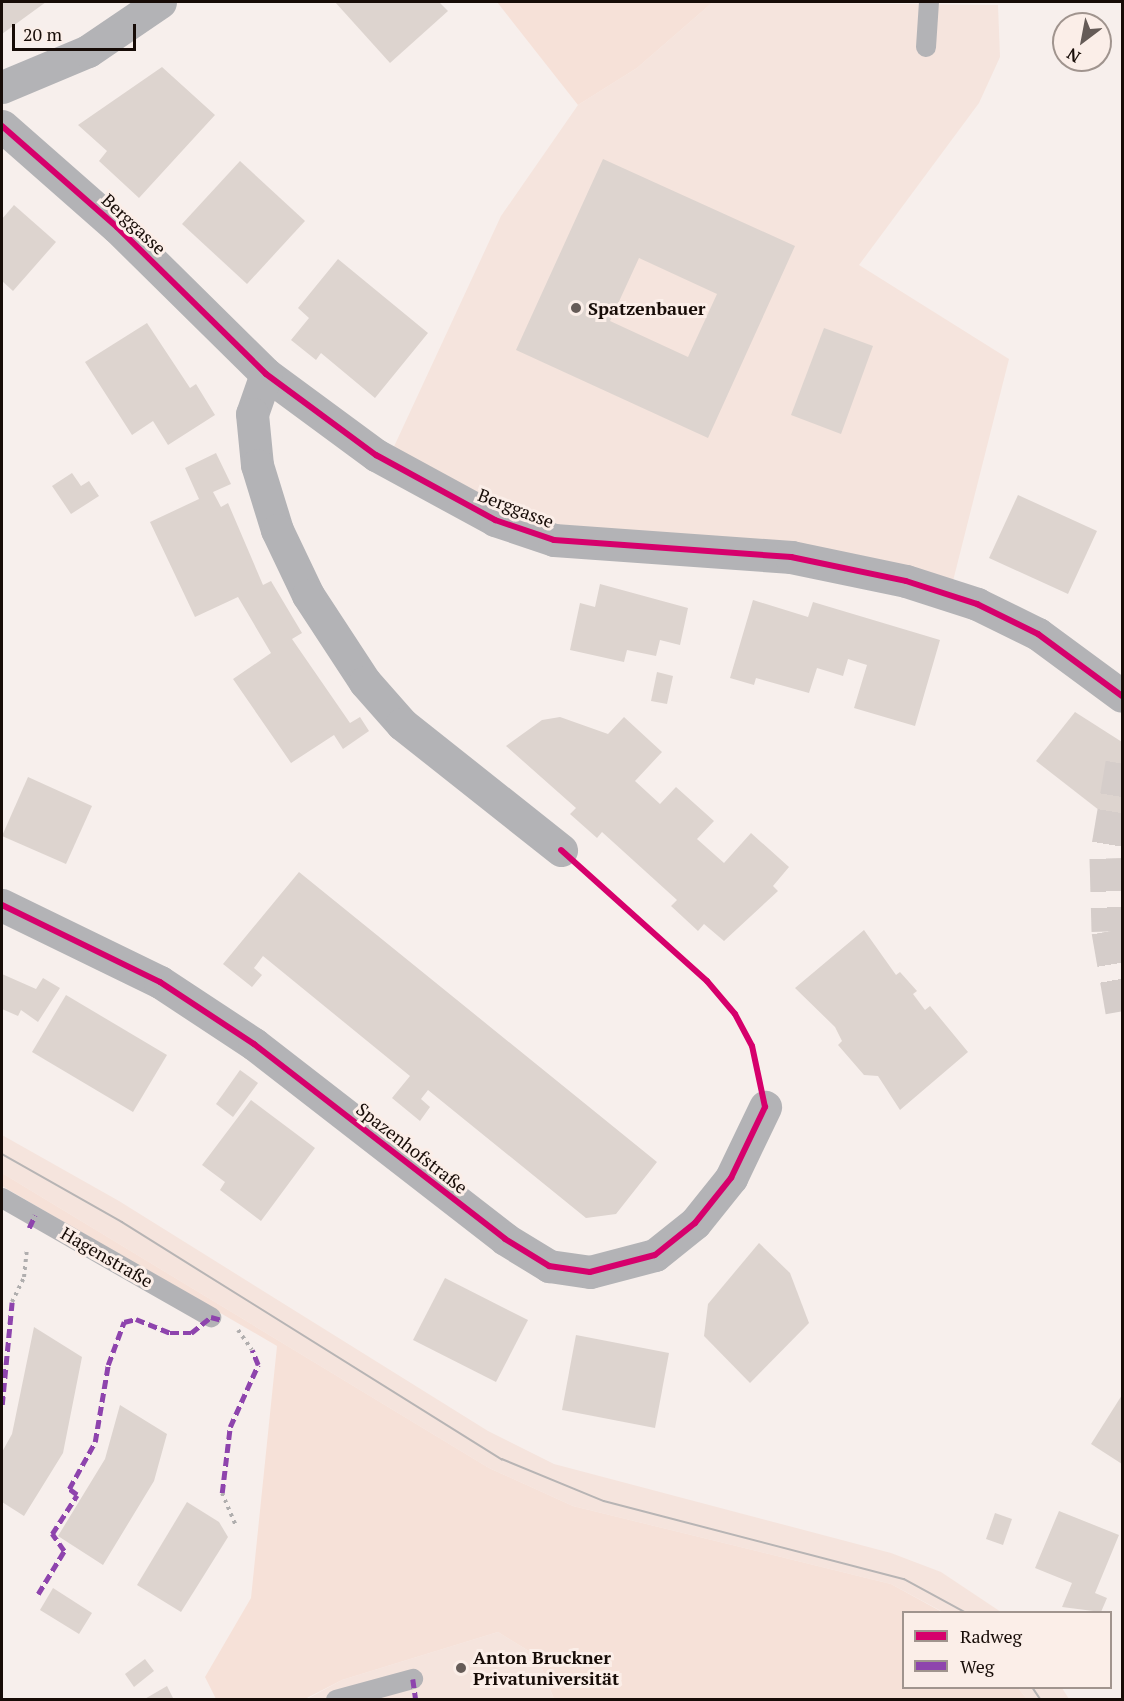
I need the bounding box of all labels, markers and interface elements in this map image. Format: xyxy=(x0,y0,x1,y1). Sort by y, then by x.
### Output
scale bar xyxy=(15,12,140,50)
north arrow xyxy=(1052,12,1112,72)
text: 20 m xyxy=(23,22,62,46)
text: N xyxy=(1063,43,1085,68)
street label: Berggasse xyxy=(97,189,171,259)
place label: Spatzenbauer xyxy=(588,297,706,319)
marker: Spatzenbauer xyxy=(569,301,583,315)
street label: Berggasse xyxy=(475,484,557,532)
street label: Spazenhofstraße xyxy=(352,1098,472,1198)
street label: Hagenstraße xyxy=(57,1222,157,1292)
legend xyxy=(902,1611,1112,1689)
text: Radweg xyxy=(960,1624,1022,1648)
place label: Anton Bruckner Privatuniversität xyxy=(473,1647,619,1690)
text: Weg xyxy=(960,1654,994,1678)
marker: Anton Bruckner Privatuniversität xyxy=(454,1661,468,1675)

